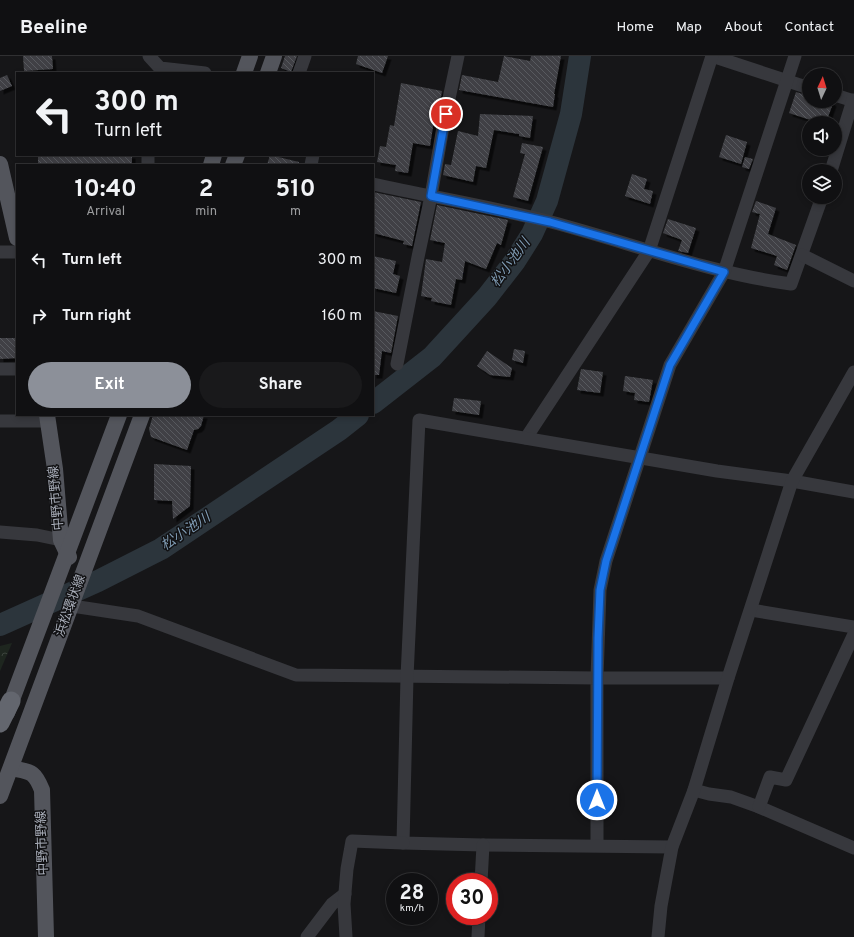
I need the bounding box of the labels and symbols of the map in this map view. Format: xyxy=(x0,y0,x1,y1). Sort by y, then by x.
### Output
north arrow xyxy=(802,68,842,108)
pin xyxy=(429,97,463,131)
water label: 松小池川 xyxy=(488,234,536,291)
street label: 中野市野線 xyxy=(45,465,68,531)
water label: 松小池川 xyxy=(158,508,216,555)
street label: 浜松環状線 xyxy=(51,572,90,639)
position arrow xyxy=(576,779,618,821)
street label: 中野市野線 xyxy=(33,810,52,876)
speed limit sign: 30 xyxy=(446,873,498,925)

